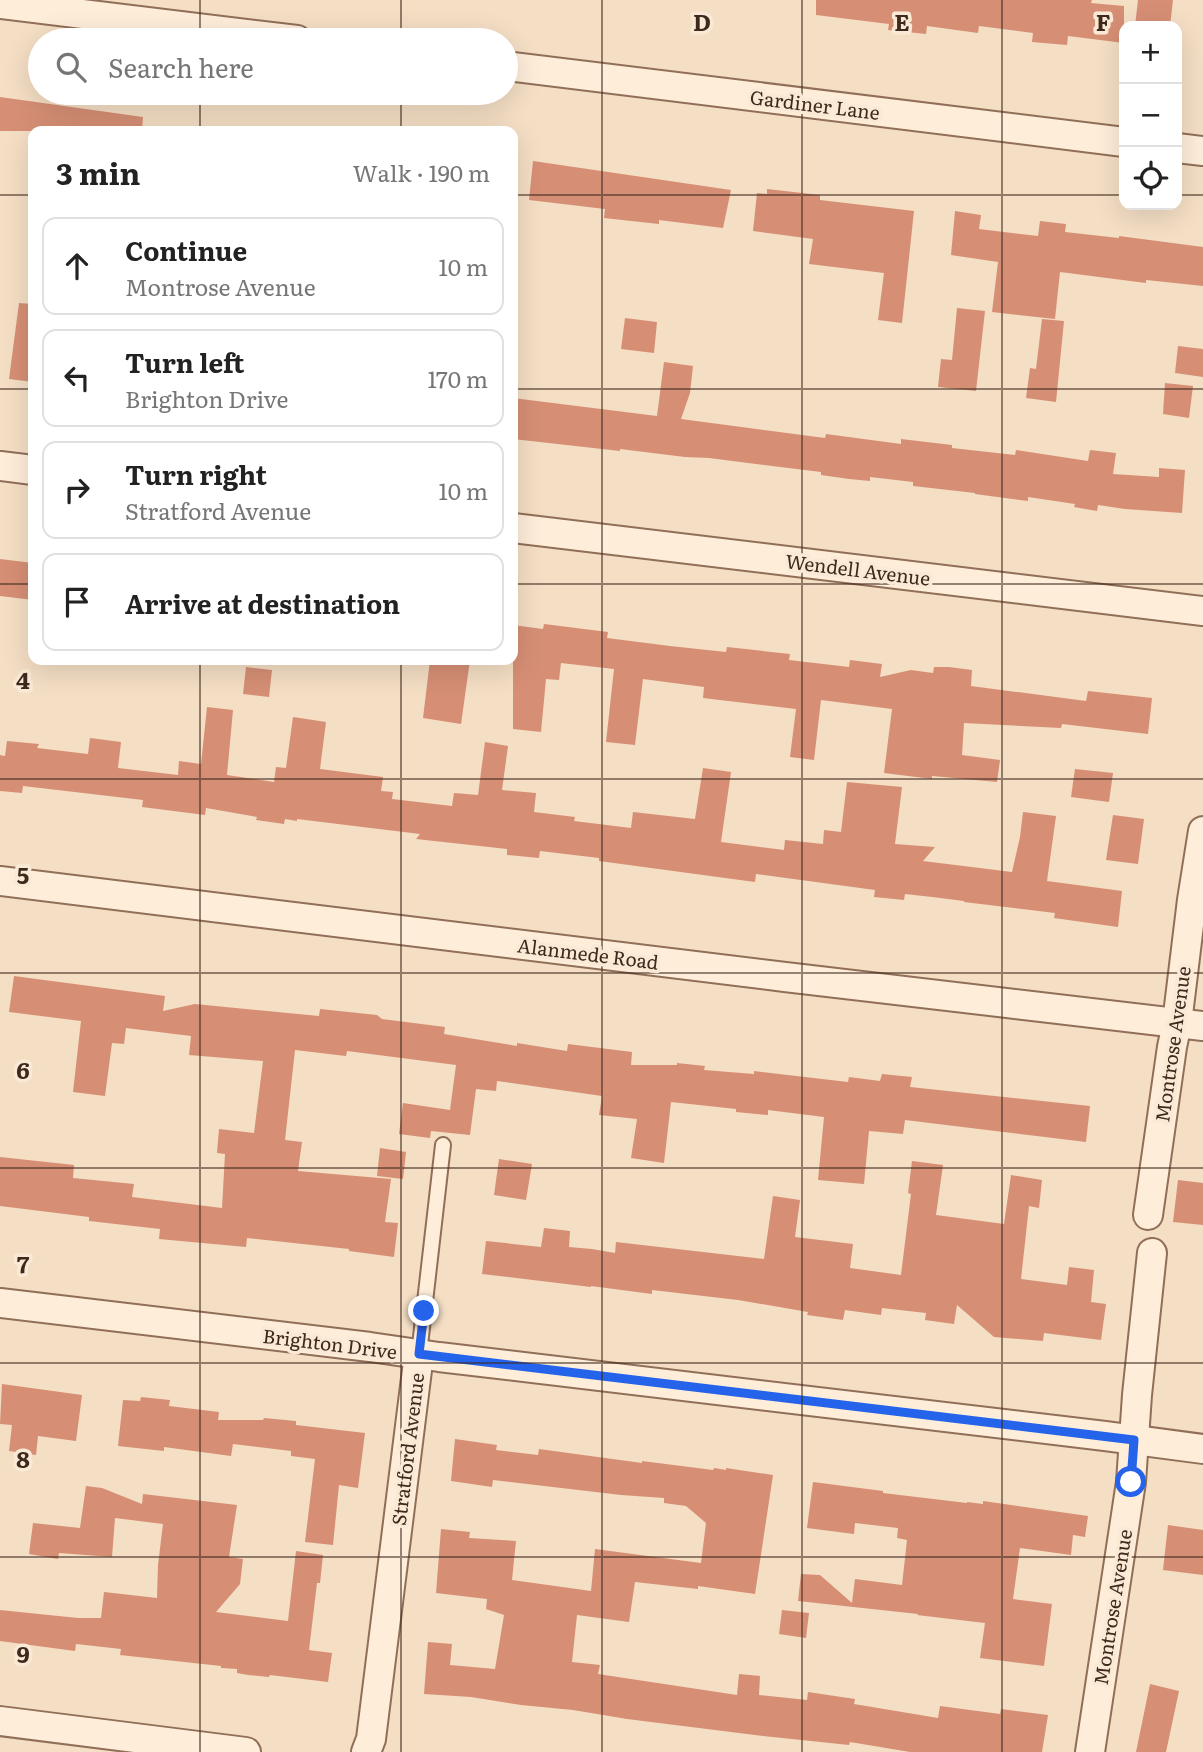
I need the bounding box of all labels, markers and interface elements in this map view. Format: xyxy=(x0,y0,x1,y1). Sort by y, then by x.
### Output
text: D xyxy=(693,4,711,38)
text: E xyxy=(894,4,910,38)
text: F xyxy=(1096,4,1111,38)
map controls xyxy=(1119,21,1182,210)
button: + xyxy=(1119,21,1182,84)
search box xyxy=(28,28,518,105)
text: Search here xyxy=(108,47,254,86)
icon: search xyxy=(52,48,90,86)
street label: Gardiner Lane xyxy=(749,82,882,126)
button: − xyxy=(1119,84,1182,147)
button: locate xyxy=(1119,147,1182,210)
text: 3 min xyxy=(56,150,140,194)
text: Walk · 190 m xyxy=(353,155,490,189)
text: Continue xyxy=(125,230,247,269)
icon: ahead xyxy=(58,247,96,285)
text: 10 m xyxy=(438,249,488,283)
text: Montrose Avenue xyxy=(125,269,316,303)
text: Turn left xyxy=(125,342,244,381)
icon: left xyxy=(58,359,96,397)
text: 170 m xyxy=(427,361,488,395)
text: Brighton Drive xyxy=(125,381,289,415)
text: Turn right xyxy=(125,454,267,493)
icon: right xyxy=(58,471,96,509)
text: 10 m xyxy=(438,473,488,507)
text: Stratford Avenue xyxy=(125,493,311,527)
street label: Wendell Avenue xyxy=(784,546,932,592)
icon: arrive xyxy=(58,583,96,621)
text: Arrive at destination xyxy=(125,583,400,622)
text: 4 xyxy=(16,662,30,696)
text: 5 xyxy=(17,857,29,891)
street label: Alanmede Road xyxy=(516,930,661,976)
street label: Montrose Avenue xyxy=(1147,964,1197,1124)
text: 6 xyxy=(16,1052,30,1086)
text: 7 xyxy=(17,1246,30,1280)
route end xyxy=(408,1295,439,1326)
street label: Brighton Drive xyxy=(261,1321,399,1365)
street label: Stratford Avenue xyxy=(384,1371,430,1527)
text: 8 xyxy=(16,1441,30,1475)
route start xyxy=(1115,1466,1146,1497)
street label: Montrose Avenue xyxy=(1086,1527,1138,1687)
text: 9 xyxy=(16,1636,30,1670)

